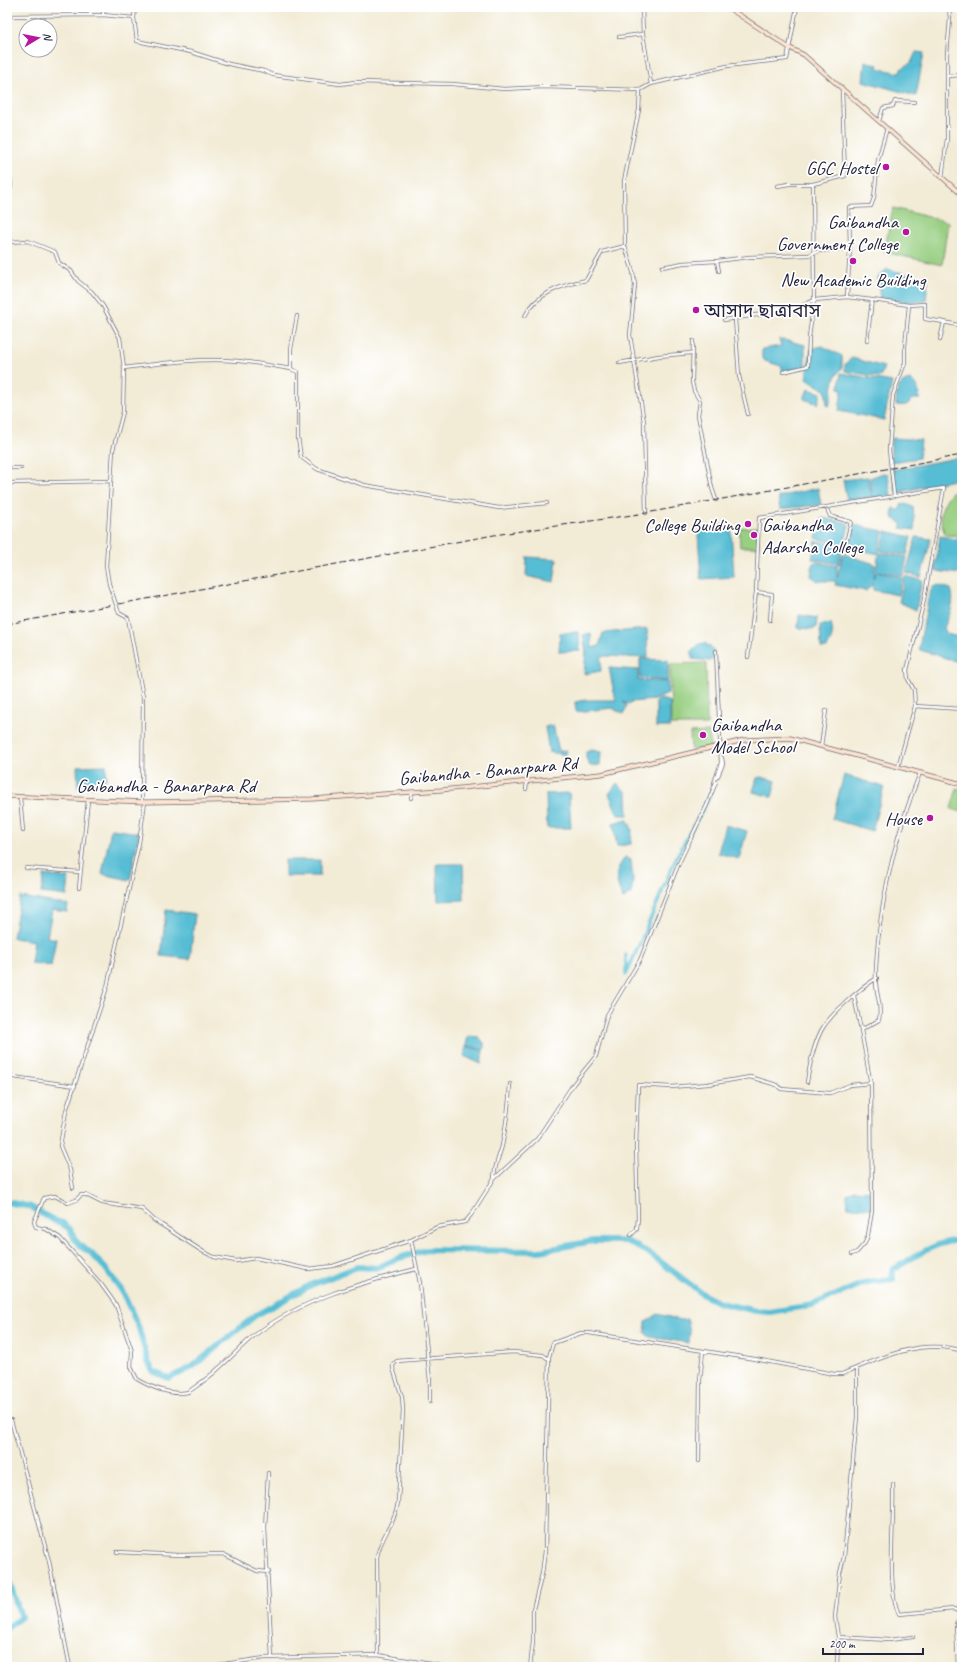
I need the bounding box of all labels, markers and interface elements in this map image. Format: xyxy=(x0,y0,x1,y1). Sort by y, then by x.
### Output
north arrow xyxy=(18,18,58,58)
text: N xyxy=(40,32,56,43)
place label: GGC Hostel xyxy=(806,156,882,180)
marker: GGC Hostel xyxy=(881,162,891,172)
place label: Gaibandha Government College xyxy=(777,210,900,256)
marker: Gaibandha Government College xyxy=(901,227,911,237)
marker: New Academic Building xyxy=(848,256,858,266)
place label: New Academic Building xyxy=(780,268,927,292)
place label: আসাদ ছাত্রাবাস xyxy=(703,299,822,323)
marker: আসাদ ছাত্রাবাস xyxy=(691,305,701,315)
place label: College Building xyxy=(644,513,741,537)
place label: Gaibandha Adarsha College xyxy=(762,513,865,559)
marker: College Building xyxy=(743,519,753,529)
marker: Gaibandha Adarsha College xyxy=(749,530,759,540)
place label: Gaibandha Model School xyxy=(711,713,798,759)
marker: Gaibandha Model School xyxy=(698,730,708,740)
street label: Gaibandha - Banarpara Rd xyxy=(398,751,582,791)
street label: Gaibandha - Banarpara Rd xyxy=(77,774,259,798)
place label: House xyxy=(885,807,924,831)
marker: House xyxy=(925,813,935,823)
scale bar xyxy=(823,1630,923,1656)
text: 200 m xyxy=(829,1636,856,1652)

